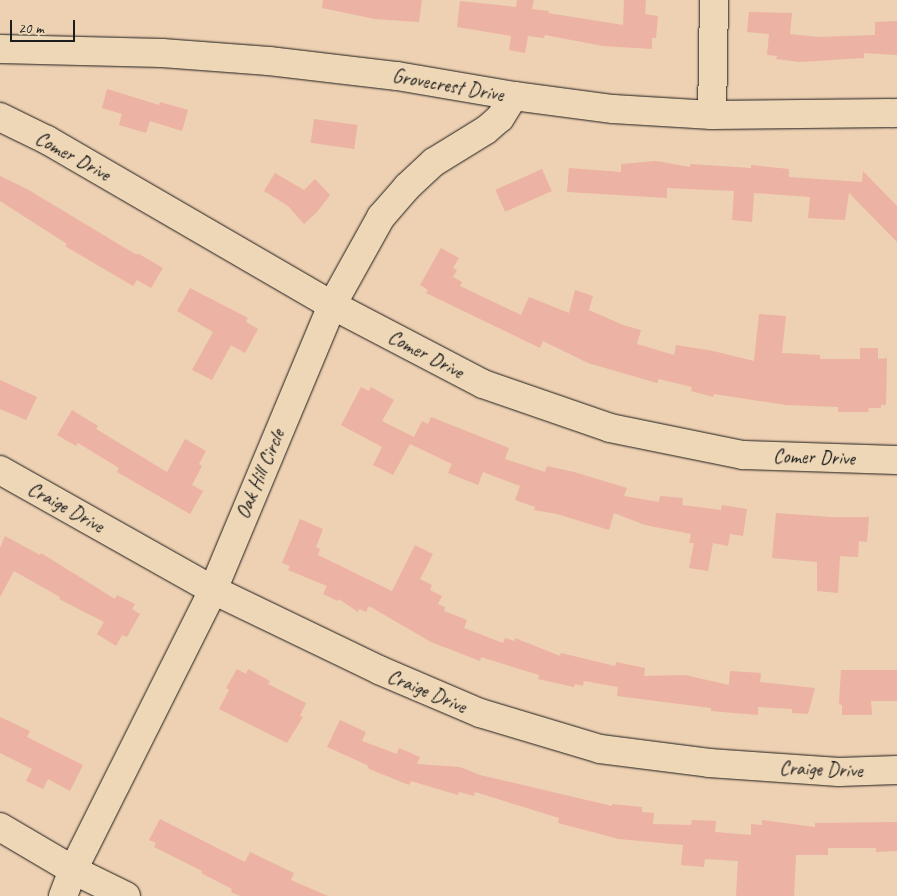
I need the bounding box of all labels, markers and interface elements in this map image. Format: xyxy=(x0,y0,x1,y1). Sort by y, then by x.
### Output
scale bar xyxy=(12,10,78,42)
text: 20 m xyxy=(18,19,44,38)
street label: Grovecrest Drive xyxy=(391,63,505,107)
street label: Comer Drive xyxy=(31,126,115,186)
street label: Comer Drive xyxy=(384,324,468,384)
street label: Oak Hill Circle xyxy=(230,426,290,522)
street label: Comer Drive xyxy=(773,444,855,470)
street label: Craige Drive xyxy=(24,476,108,538)
street label: Craige Drive xyxy=(384,664,470,718)
street label: Craige Drive xyxy=(779,756,863,782)

